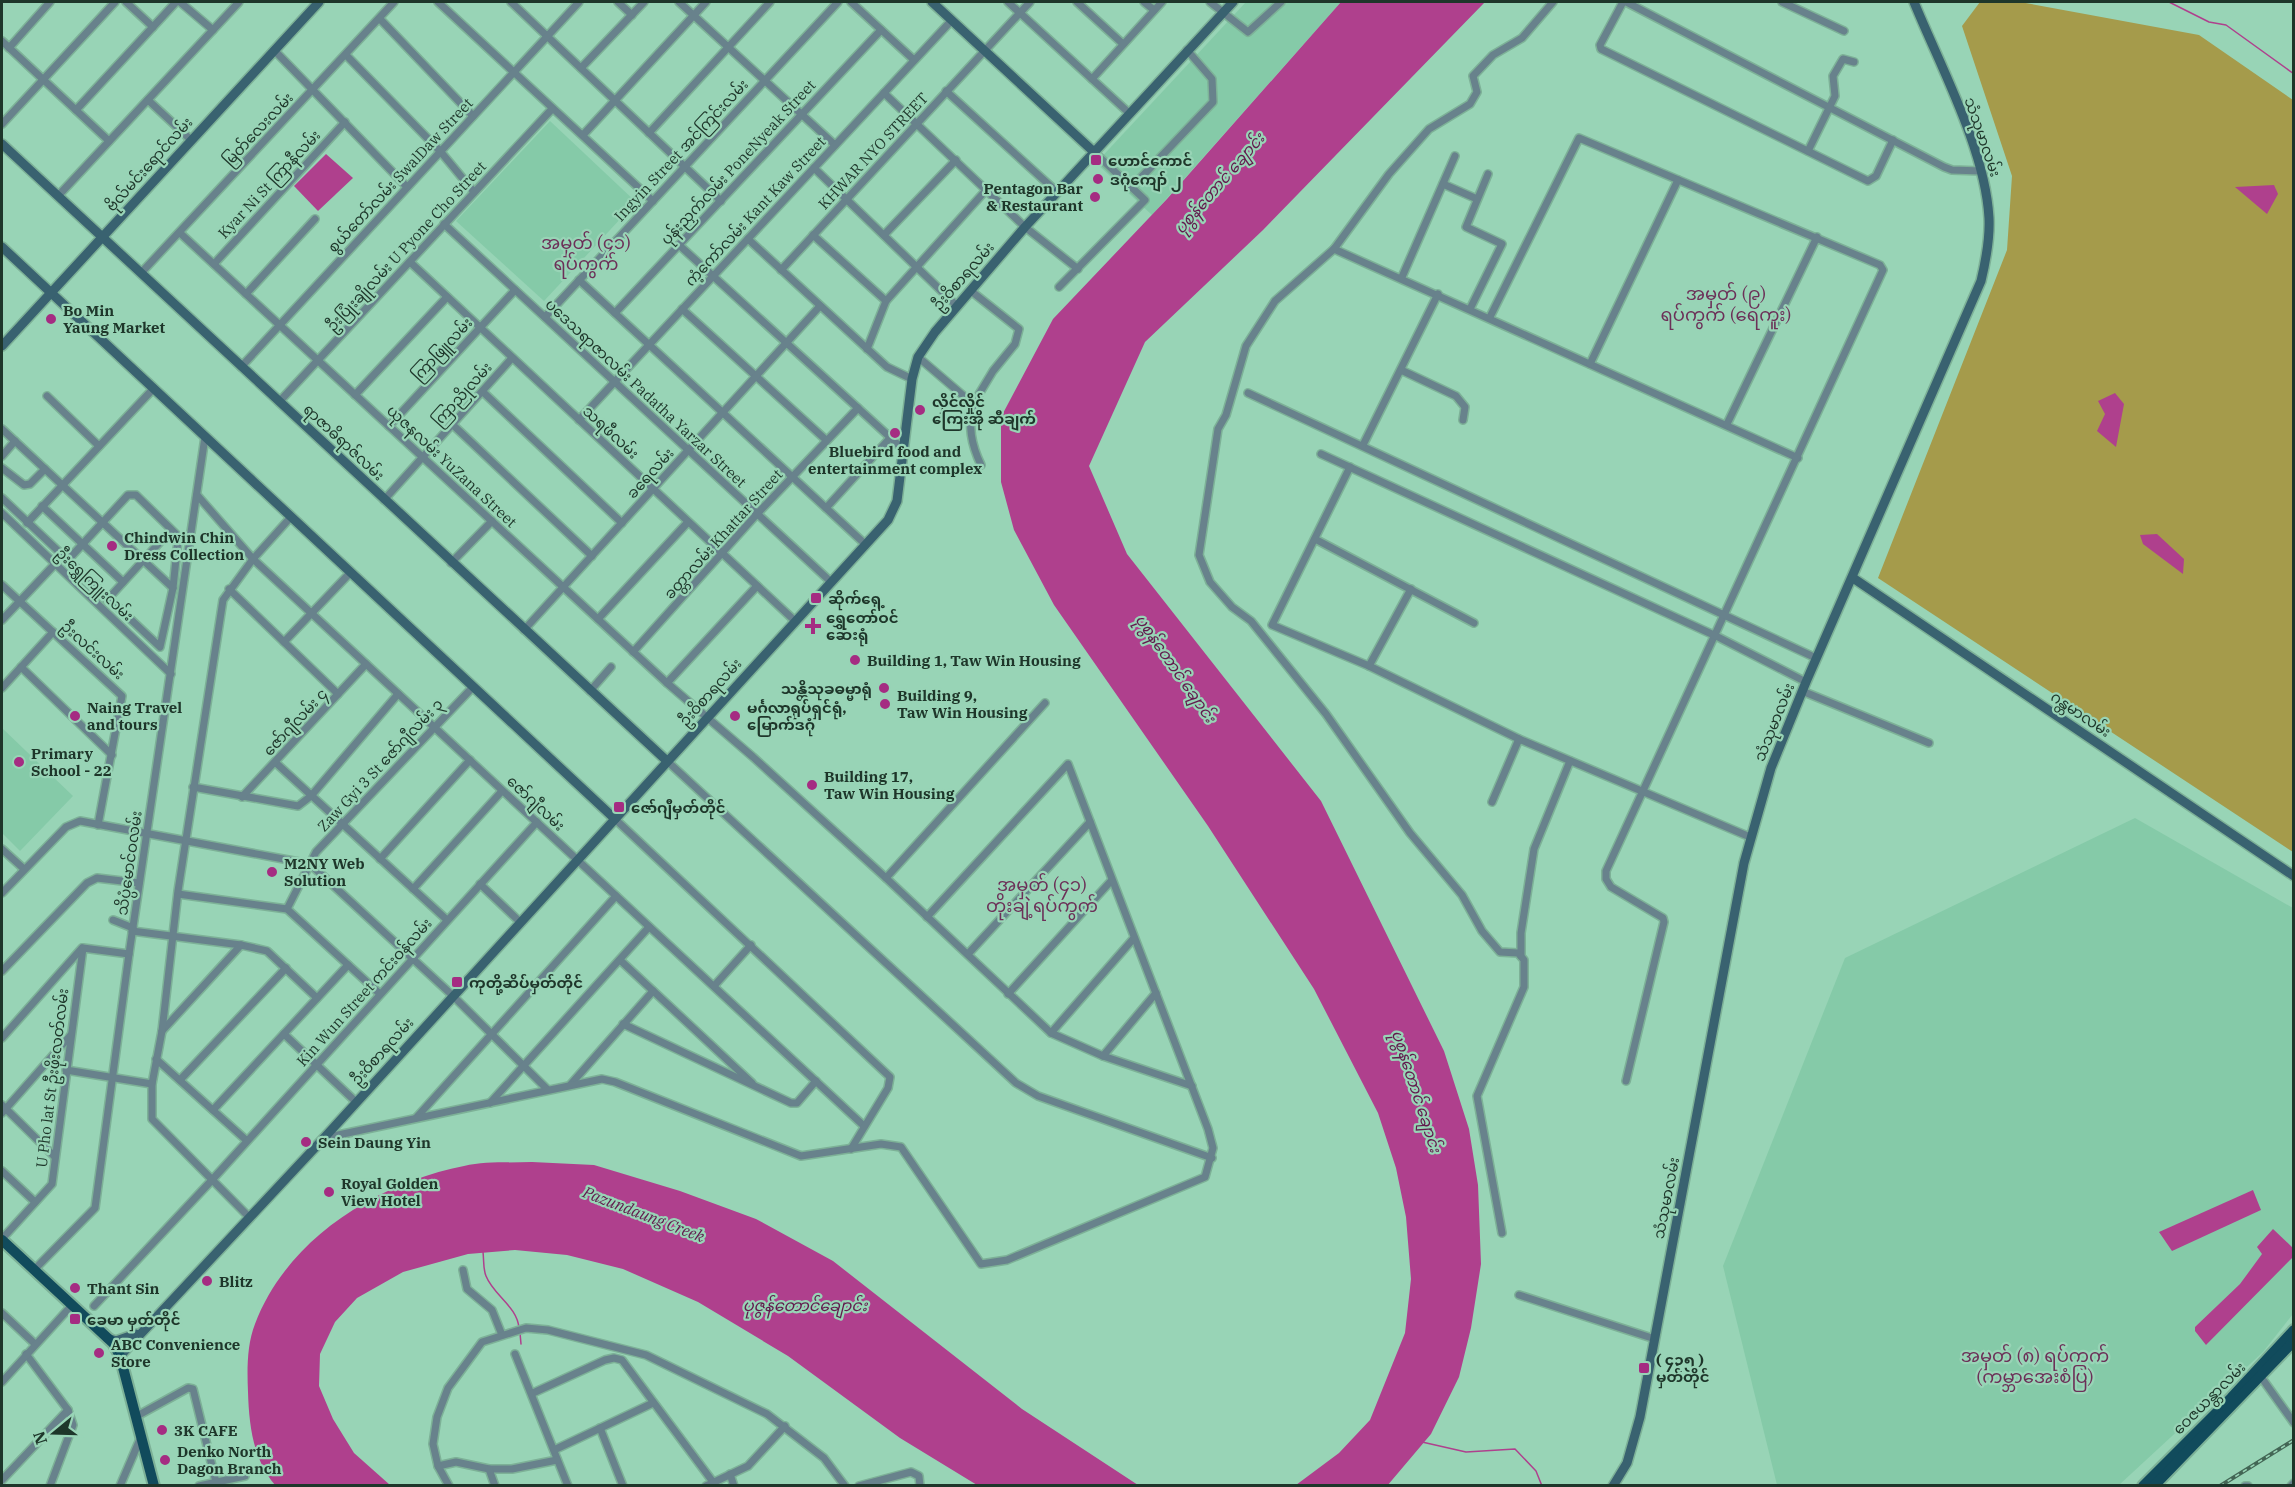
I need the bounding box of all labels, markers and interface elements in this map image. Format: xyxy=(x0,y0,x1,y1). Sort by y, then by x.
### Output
street label: Ingyin Street အင်ကြင်းလမ်း xyxy=(610,75,754,227)
street label: ပုန်းညှက်လမ်း PoneNyeak Street xyxy=(657,76,822,250)
street label: မြတ်လေးလမ်း xyxy=(219,88,299,172)
street label: KHWAR NYO STREET xyxy=(814,89,932,213)
street label: စွယ်တော်လမ်း SwalDaw Street xyxy=(323,94,478,258)
street label: သံသုမာလမ်း xyxy=(1958,95,2005,180)
street label: ဗိုလ်မင်းရောင်လမ်း xyxy=(102,113,199,217)
street label: Kyar Ni St ကြာနီလမ်း xyxy=(214,126,326,244)
water label: ပုစွန်တောင် ချောင်း xyxy=(1169,126,1272,240)
street label: ကံ့ကော်လမ်း Kant Kaw Street xyxy=(680,132,830,291)
place label: ဟောင်ကောင် xyxy=(1108,151,1192,170)
marker: ဟောင်ကောင် xyxy=(1089,153,1103,167)
street label: ဦးပြုံးချိုလမ်း U Pyone Cho Street xyxy=(322,157,492,337)
place label: ဒဂုံကျော် ၂ xyxy=(1110,170,1182,192)
marker: ဒဂုံကျော် ၂ xyxy=(1091,172,1105,186)
place label: Pentagon Bar & Restaurant xyxy=(984,179,1084,215)
marker: Pentagon Bar & Restaurant xyxy=(1088,190,1102,204)
district label: အမှတ် (၄၁) ရပ်ကွက် xyxy=(541,230,631,279)
street label: ဦးဝိစာရလမ်း xyxy=(928,238,1000,316)
district label: အမှတ် (၉) ရပ်ကွက် (ရေကူး) xyxy=(1660,281,1792,330)
street label: ပဒေသရာဇာလမ်း Padatha Yarzar Street xyxy=(539,295,751,494)
place label: Bo Min Yaung Market xyxy=(63,301,165,337)
marker: Bo Min Yaung Market xyxy=(44,312,58,326)
street label: ကြာဖြူလမ်း xyxy=(408,313,478,387)
street label: ကြာညိုလမ်း xyxy=(428,358,498,432)
place label: လှိုင်လှိုင် ကြေးအို ဆီချက် xyxy=(932,392,1036,431)
street label: ရာဇာဓိရာဇ်လမ်း xyxy=(297,400,389,487)
street label: ယုဇနလမ်း YuZana Street xyxy=(381,401,521,533)
street label: သရဖီလမ်း xyxy=(577,401,643,465)
marker: လှိုင်လှိုင် ကြေးအို ဆီချက် xyxy=(913,403,927,417)
marker: Bluebird food and entertainment complex xyxy=(888,426,902,440)
place label: Bluebird food and entertainment complex xyxy=(808,442,982,478)
street label: ခရေလမ်း xyxy=(622,444,680,504)
street label: ခတ္တာလမ်း Khattar Street xyxy=(660,465,789,605)
place label: Chindwin Chin Dress Collection xyxy=(124,528,244,564)
marker: Chindwin Chin Dress Collection xyxy=(105,539,119,553)
street label: ဦးရွှေကြူးလမ်း xyxy=(50,543,138,627)
place label: ဆိုက်ရှေ့ xyxy=(828,589,885,611)
marker: ဆိုက်ရှေ့ xyxy=(809,591,823,605)
place label: ရွှေတော်ဝင် ဆေးရုံ xyxy=(826,608,899,647)
water label: ပုစွန်တောင် ချောင်း xyxy=(1128,609,1222,730)
street label: ဦးလင်းလမ်း xyxy=(55,616,129,686)
marker: ရွှေတော်ဝင် ဆေးရုံ xyxy=(804,617,822,635)
place label: Building 1, Taw Win Housing xyxy=(867,651,1081,670)
marker: Building 1, Taw Win Housing xyxy=(848,653,862,667)
street label: ဦးဝိစာရလမ်း xyxy=(675,654,748,732)
place label: သန္တိသုခဓမ္မာရုံ xyxy=(781,679,872,701)
street label: သံသုမာလမ်း xyxy=(1750,680,1801,765)
marker: သန္တိသုခဓမ္မာရုံ xyxy=(877,681,891,695)
street label: ဇော်ဂျီလမ်း ၄ xyxy=(259,684,333,762)
place label: Building 9, Taw Win Housing xyxy=(897,686,1028,722)
street label: ဂန္တမာလမ်း xyxy=(2046,687,2115,744)
street label: Zaw Gyi 3 St ဇော်ဂျီလမ်း ၃ xyxy=(313,694,449,838)
marker: Building 9, Taw Win Housing xyxy=(878,697,892,711)
place label: Naing Travel and tours xyxy=(87,698,182,734)
place label: မင်္ဂလာရုပ်ရှင်ရုံ, မြောက်ဒဂုံ xyxy=(747,698,847,737)
marker: Naing Travel and tours xyxy=(68,709,82,723)
marker: မင်္ဂလာရုပ်ရှင်ရုံ, မြောက်ဒဂုံ xyxy=(728,709,742,723)
place label: Primary School - 22 xyxy=(31,744,112,780)
marker: Primary School - 22 xyxy=(12,755,26,769)
place label: Building 17, Taw Win Housing xyxy=(824,767,955,803)
street label: ဇော်ဂျီလမ်း xyxy=(501,771,569,837)
marker: Building 17, Taw Win Housing xyxy=(805,778,819,792)
place label: ဇော်ဂျီမှတ်တိုင် xyxy=(631,798,726,820)
marker: ဇော်ဂျီမှတ်တိုင် xyxy=(612,800,626,814)
street label: သိပ္ပံမောင်ဝလမ်း xyxy=(112,810,149,917)
place label: M2NY Web Solution xyxy=(284,854,365,890)
marker: M2NY Web Solution xyxy=(265,865,279,879)
district label: အမှတ် (၄၁) တိုးချဲ့ရပ်ကွက် xyxy=(986,872,1098,921)
street label: Kin Wun Street ကင်းဝန်လမ်း xyxy=(292,914,438,1072)
place label: ကုတို့ဆိပ်မှတ်တိုင် xyxy=(469,973,583,995)
marker: ကုတို့ဆိပ်မှတ်တိုင် xyxy=(450,975,464,989)
street label: U Pho lat St ဦးဖိုးလတ်လမ်း xyxy=(32,987,75,1169)
street label: ဦးဝိစာရလမ်း xyxy=(347,1013,420,1091)
water label: ပုစွန်တောင် ချောင်း xyxy=(1384,1027,1448,1157)
place label: Sein Daung Yin xyxy=(318,1133,431,1152)
marker: Sein Daung Yin xyxy=(299,1135,313,1149)
street label: သံသုမာလမ်း xyxy=(1649,1155,1686,1241)
place label: Royal Golden View Hotel xyxy=(341,1174,439,1210)
water label: Pazundaung Creek xyxy=(579,1181,708,1247)
marker: Royal Golden View Hotel xyxy=(322,1185,336,1199)
place label: Blitz xyxy=(219,1272,253,1291)
marker: Blitz xyxy=(200,1274,214,1288)
place label: Thant Sin xyxy=(87,1279,160,1298)
marker: Thant Sin xyxy=(68,1281,82,1295)
water label: ပုဇွန်တောင်ချောင်း xyxy=(743,1294,869,1319)
place label: ခေမာ မှတ်တိုင် xyxy=(87,1310,181,1332)
marker: ခေမာ မှတ်တိုင် xyxy=(68,1312,82,1326)
place label: ABC Convenience Store xyxy=(111,1335,240,1371)
district label: အမှတ် (၈) ရပ်ကွက် (ကမ္ဘာအေးစံပြ) xyxy=(1961,1343,2109,1392)
marker: ABC Convenience Store xyxy=(92,1346,106,1360)
place label: ( ၄၃၅ ) မှတ်တိုင် xyxy=(1656,1350,1710,1389)
street label: ဝေဇယန္တာလမ်း xyxy=(2169,1358,2251,1440)
marker: ( ၄၃၅ ) မှတ်တိုင် xyxy=(1637,1361,1651,1375)
north arrow xyxy=(24,1403,84,1463)
place label: 3K CAFE xyxy=(174,1421,238,1440)
marker: 3K CAFE xyxy=(155,1423,169,1437)
text: N xyxy=(28,1429,51,1447)
place label: Denko North Dagon Branch xyxy=(177,1442,282,1478)
marker: Denko North Dagon Branch xyxy=(158,1453,172,1467)

